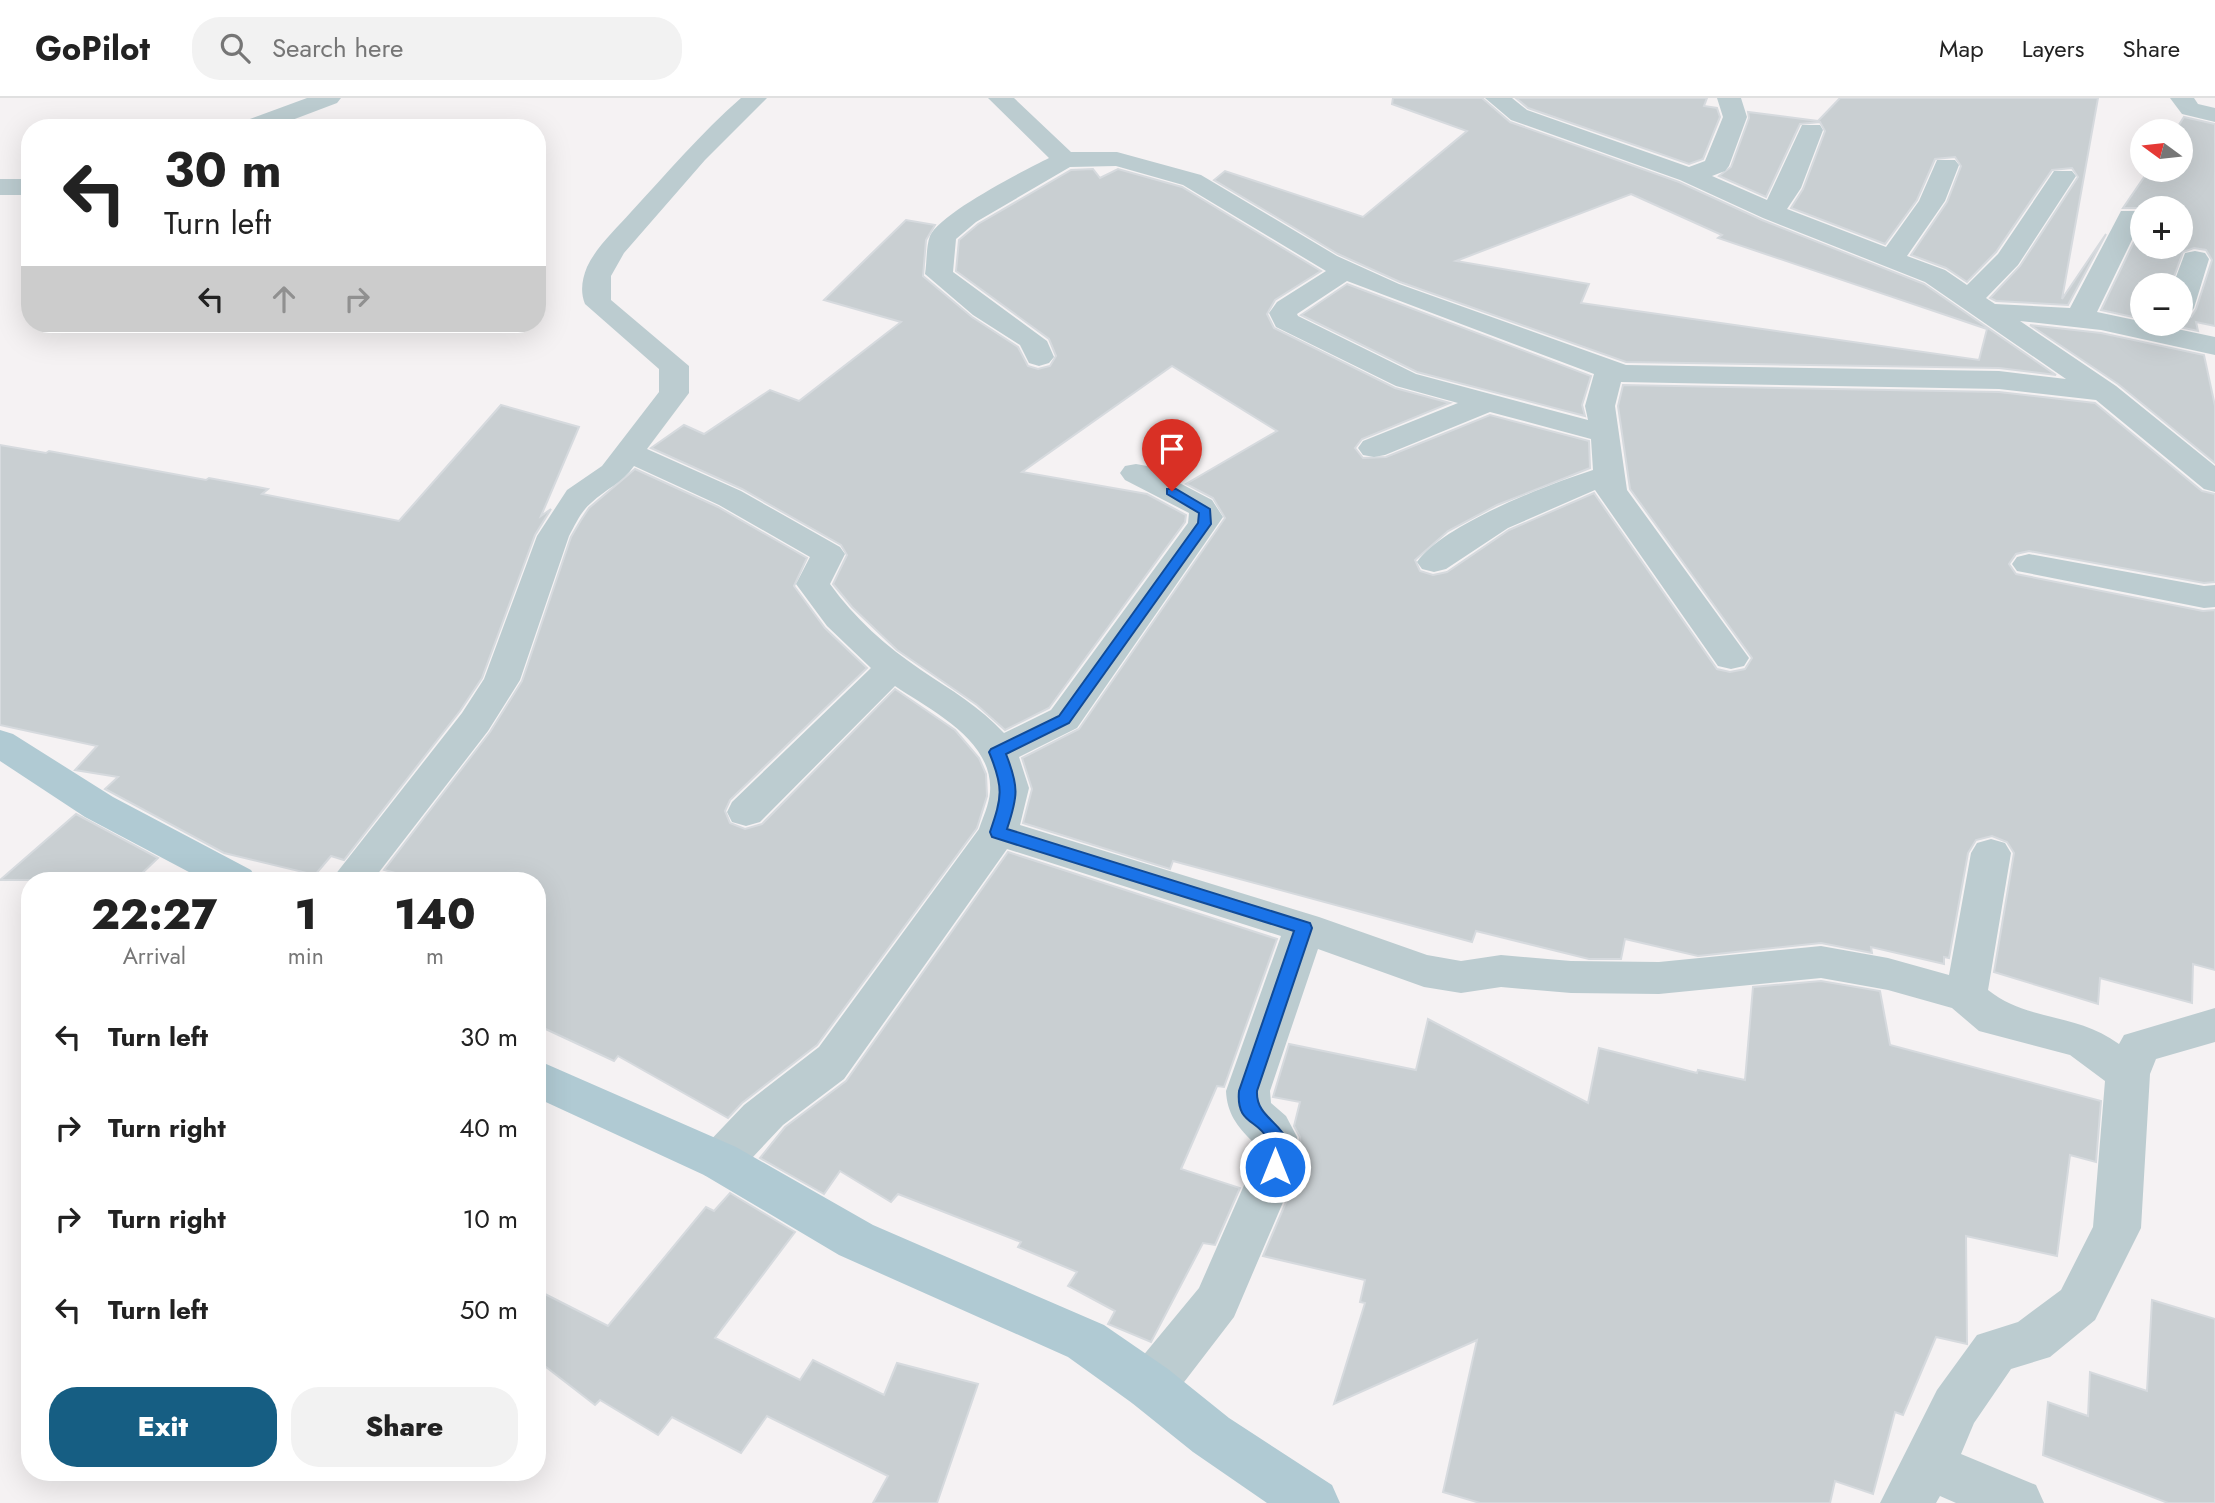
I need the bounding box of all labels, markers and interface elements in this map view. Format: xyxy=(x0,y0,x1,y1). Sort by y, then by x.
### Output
search box xyxy=(192,17,682,80)
text: GoPilot xyxy=(35,25,150,72)
icon: search xyxy=(216,29,254,67)
text: Search here xyxy=(272,29,403,67)
text: Map xyxy=(1939,31,1984,66)
text: Layers xyxy=(2022,31,2084,66)
text: Share xyxy=(2122,31,2180,66)
north arrow xyxy=(2130,119,2193,182)
map controls xyxy=(2130,119,2193,336)
text: 30 m xyxy=(164,135,282,205)
icon: left xyxy=(49,147,140,238)
button: + xyxy=(2130,196,2193,259)
text: Turn left xyxy=(164,200,271,246)
button: − xyxy=(2130,273,2193,336)
icon: left xyxy=(192,280,230,318)
icon: ahead xyxy=(265,280,303,318)
icon: right xyxy=(338,280,376,318)
pin xyxy=(1142,419,1202,491)
icon: arrive xyxy=(1153,430,1191,468)
text: 22:27 xyxy=(91,884,217,945)
text: 1 xyxy=(295,884,317,945)
text: 140 xyxy=(394,884,476,945)
text: Arrival xyxy=(123,939,186,973)
text: min xyxy=(288,939,324,973)
text: m xyxy=(426,939,444,973)
icon: left xyxy=(49,1018,87,1056)
text: Turn left xyxy=(108,1018,208,1056)
text: 30 m xyxy=(460,1018,518,1056)
icon: right xyxy=(49,1109,87,1147)
text: Turn right xyxy=(108,1109,226,1147)
text: 40 m xyxy=(459,1109,518,1147)
position arrow xyxy=(1238,1130,1312,1204)
icon: right xyxy=(49,1200,87,1238)
text: Turn right xyxy=(108,1200,226,1238)
text: 10 m xyxy=(463,1200,518,1238)
icon: left xyxy=(49,1291,87,1329)
text: Turn left xyxy=(108,1291,208,1329)
text: 50 m xyxy=(460,1291,518,1329)
button: Exit xyxy=(49,1387,277,1467)
button: Share xyxy=(291,1387,518,1467)

